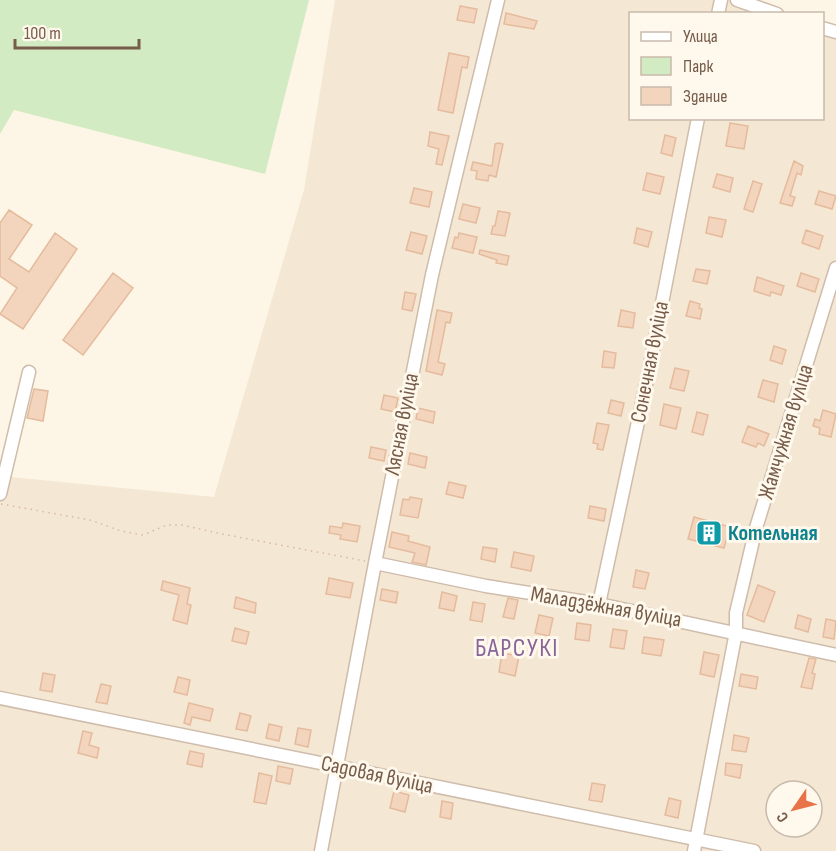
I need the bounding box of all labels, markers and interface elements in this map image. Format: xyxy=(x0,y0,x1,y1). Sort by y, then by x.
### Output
scale bar xyxy=(15,12,140,50)
legend xyxy=(629,12,824,120)
text: 100 m xyxy=(24,23,61,44)
text: Улица xyxy=(683,26,718,47)
text: Парк xyxy=(683,56,714,77)
text: Здание xyxy=(683,86,728,107)
street label: Сонечная вуліца xyxy=(625,299,675,425)
street label: Жамчужная вуліца xyxy=(753,361,819,503)
street label: Лясная вуліца xyxy=(379,371,425,478)
building icon: Котельная xyxy=(694,518,724,548)
place label: Котельная xyxy=(728,520,818,547)
street label: Маладзёжная вуліца xyxy=(528,580,684,634)
district label: БАРСУКІ xyxy=(475,633,559,664)
street label: Садовая вуліца xyxy=(318,750,436,800)
north arrow xyxy=(764,779,824,839)
text: С xyxy=(773,808,793,826)

